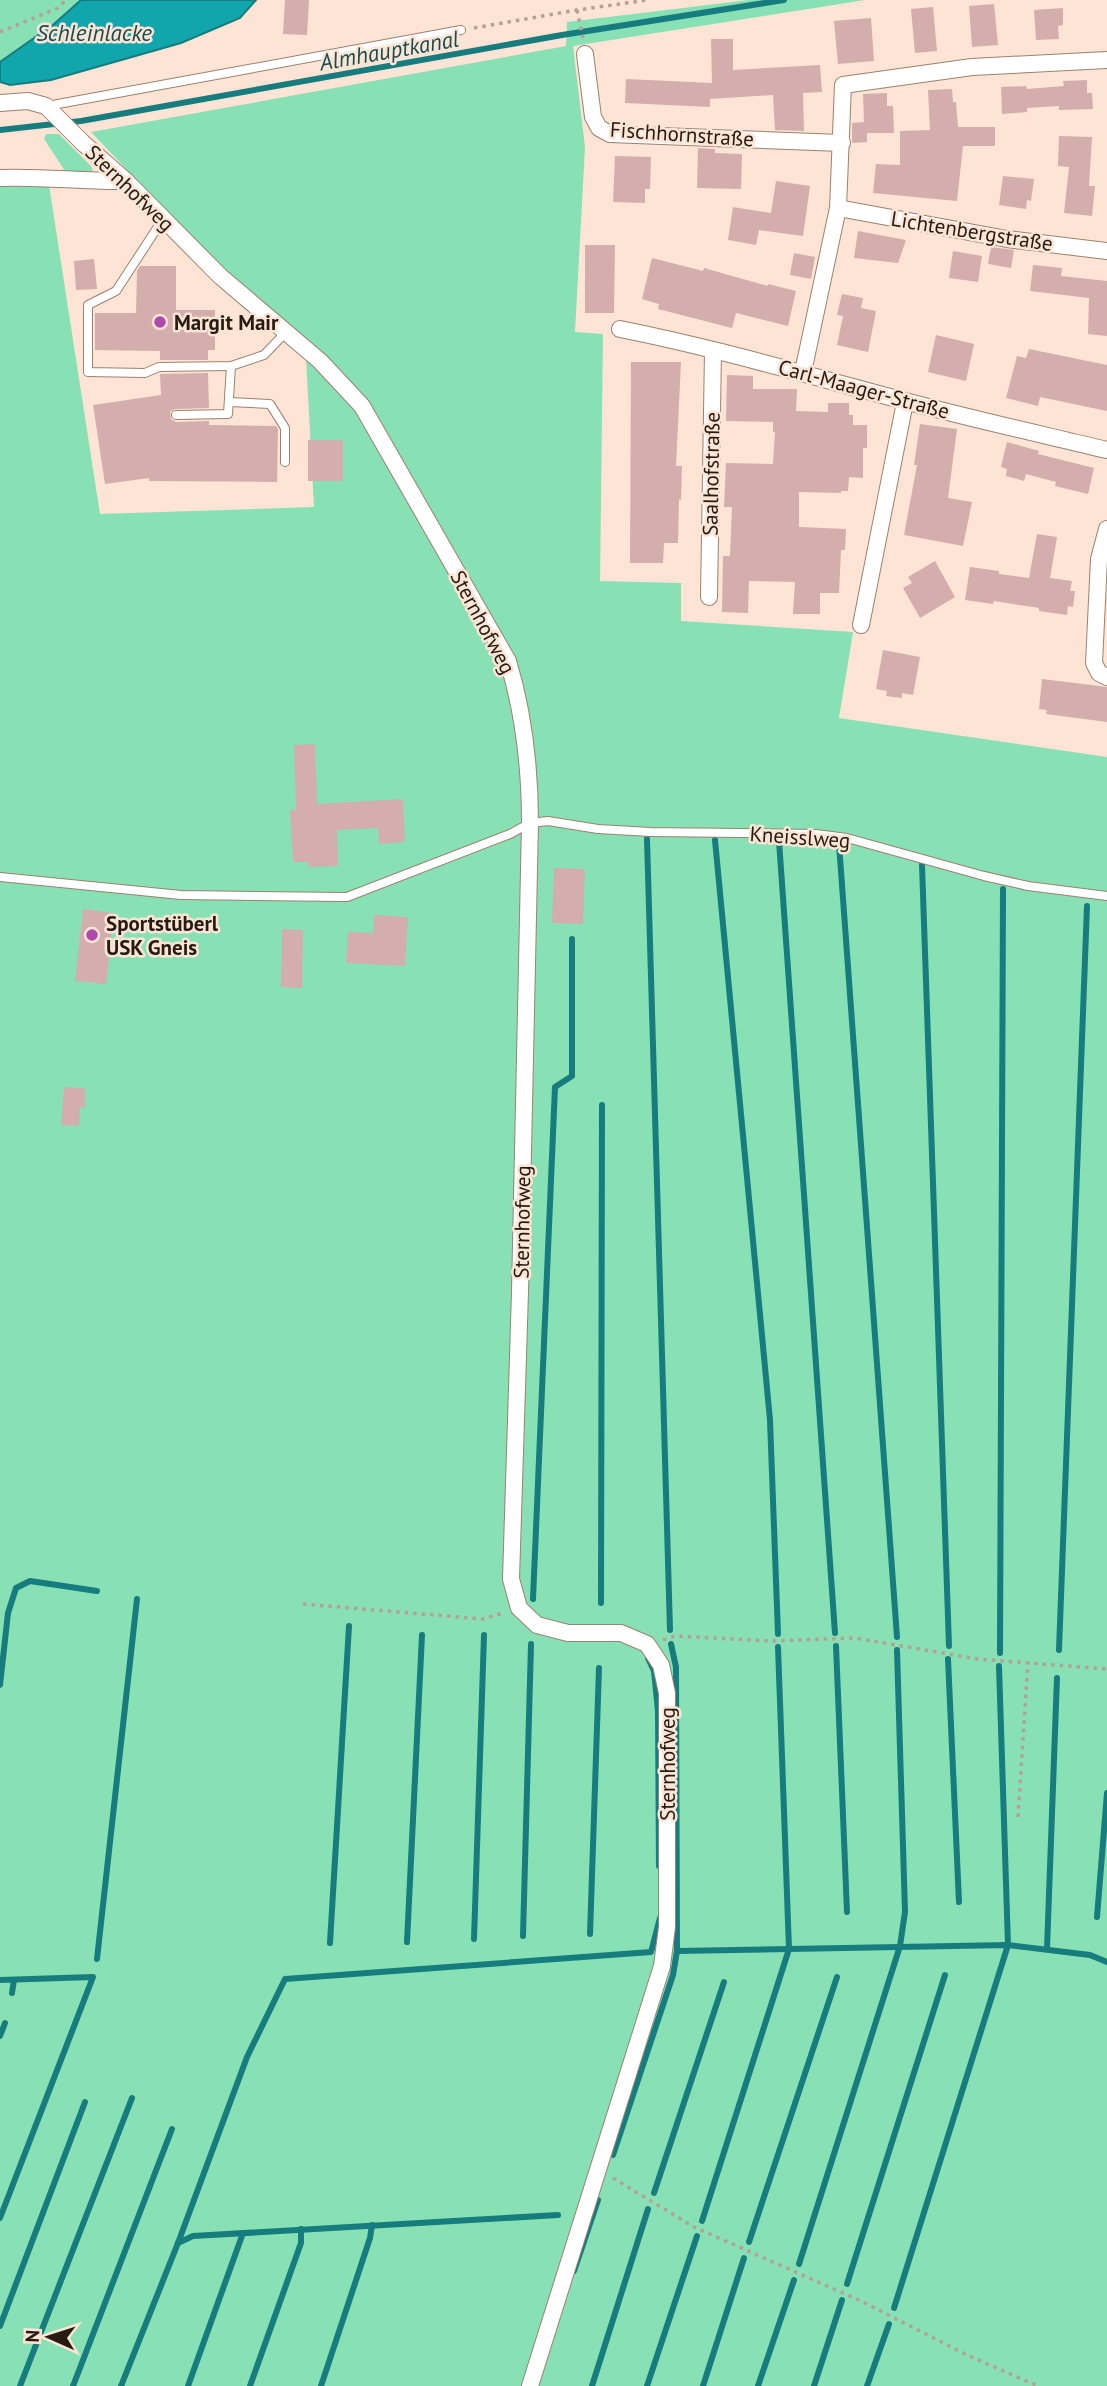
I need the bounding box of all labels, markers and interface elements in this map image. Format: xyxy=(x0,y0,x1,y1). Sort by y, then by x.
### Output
water label: Schleinlacke xyxy=(36,18,152,47)
water label: Almhauptkanal xyxy=(316,23,461,77)
street label: Fischhornstraße xyxy=(609,116,755,152)
street label: Sternhofweg xyxy=(80,139,180,237)
street label: Lichtenbergstraße xyxy=(889,205,1055,257)
place label: Margit Mair xyxy=(174,309,279,336)
marker: Margit Mair xyxy=(152,314,168,330)
street label: Carl-Maager-Straße xyxy=(776,353,952,425)
street label: Saalhofstraße xyxy=(696,412,726,536)
street label: Sternhofweg xyxy=(444,566,522,678)
street label: Kneisslweg xyxy=(749,820,851,854)
place label: Sportstüberl USK Gneis xyxy=(106,910,219,961)
marker: Sportstüberl USK Gneis xyxy=(84,927,100,943)
street label: Sternhofweg xyxy=(508,1165,536,1279)
street label: Sternhofweg xyxy=(654,1707,681,1821)
north arrow xyxy=(14,2302,84,2372)
text: N xyxy=(20,2329,44,2343)

